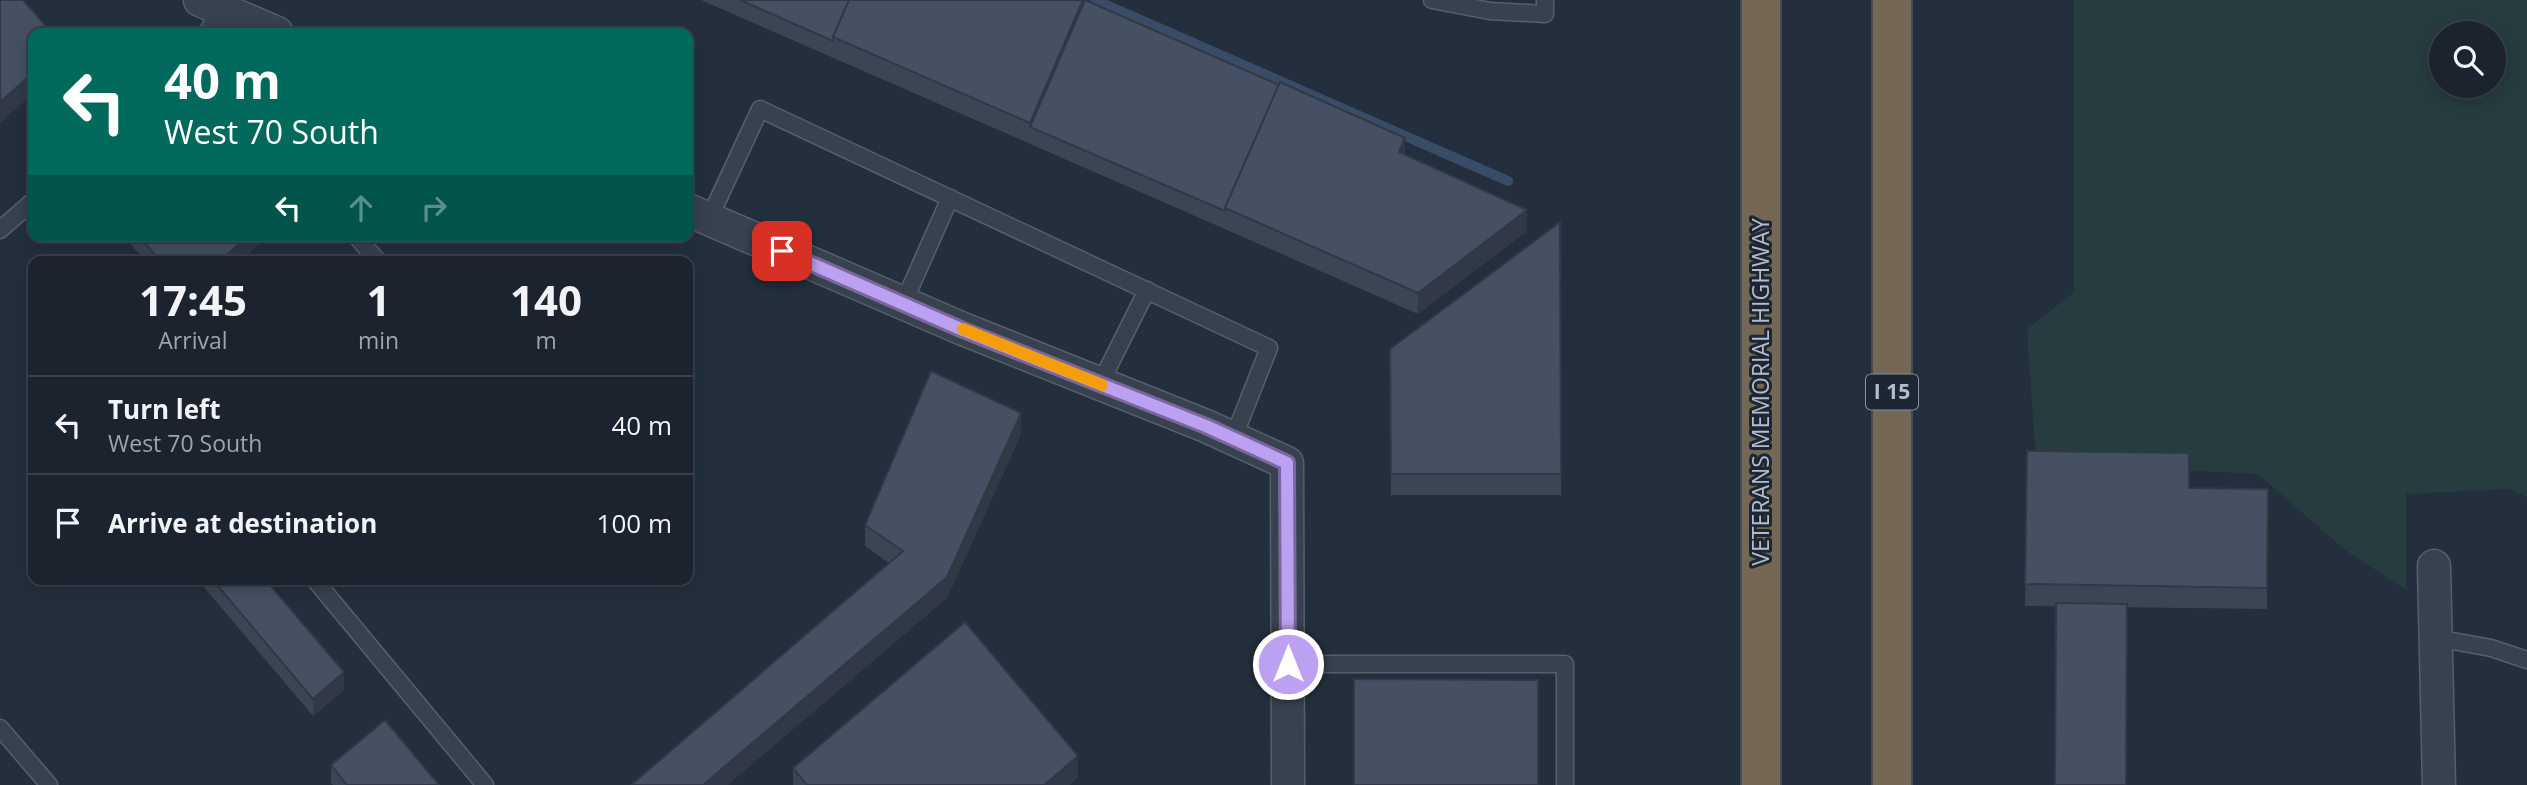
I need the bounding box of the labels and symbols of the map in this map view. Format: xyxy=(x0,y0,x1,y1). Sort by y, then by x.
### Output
street label: VETERANS MEMORIAL HIGHWAY xyxy=(1744,218,1776,566)
pin xyxy=(752,221,812,281)
road number: I 15 xyxy=(1866,374,1918,410)
position arrow xyxy=(1251,627,1325,701)

